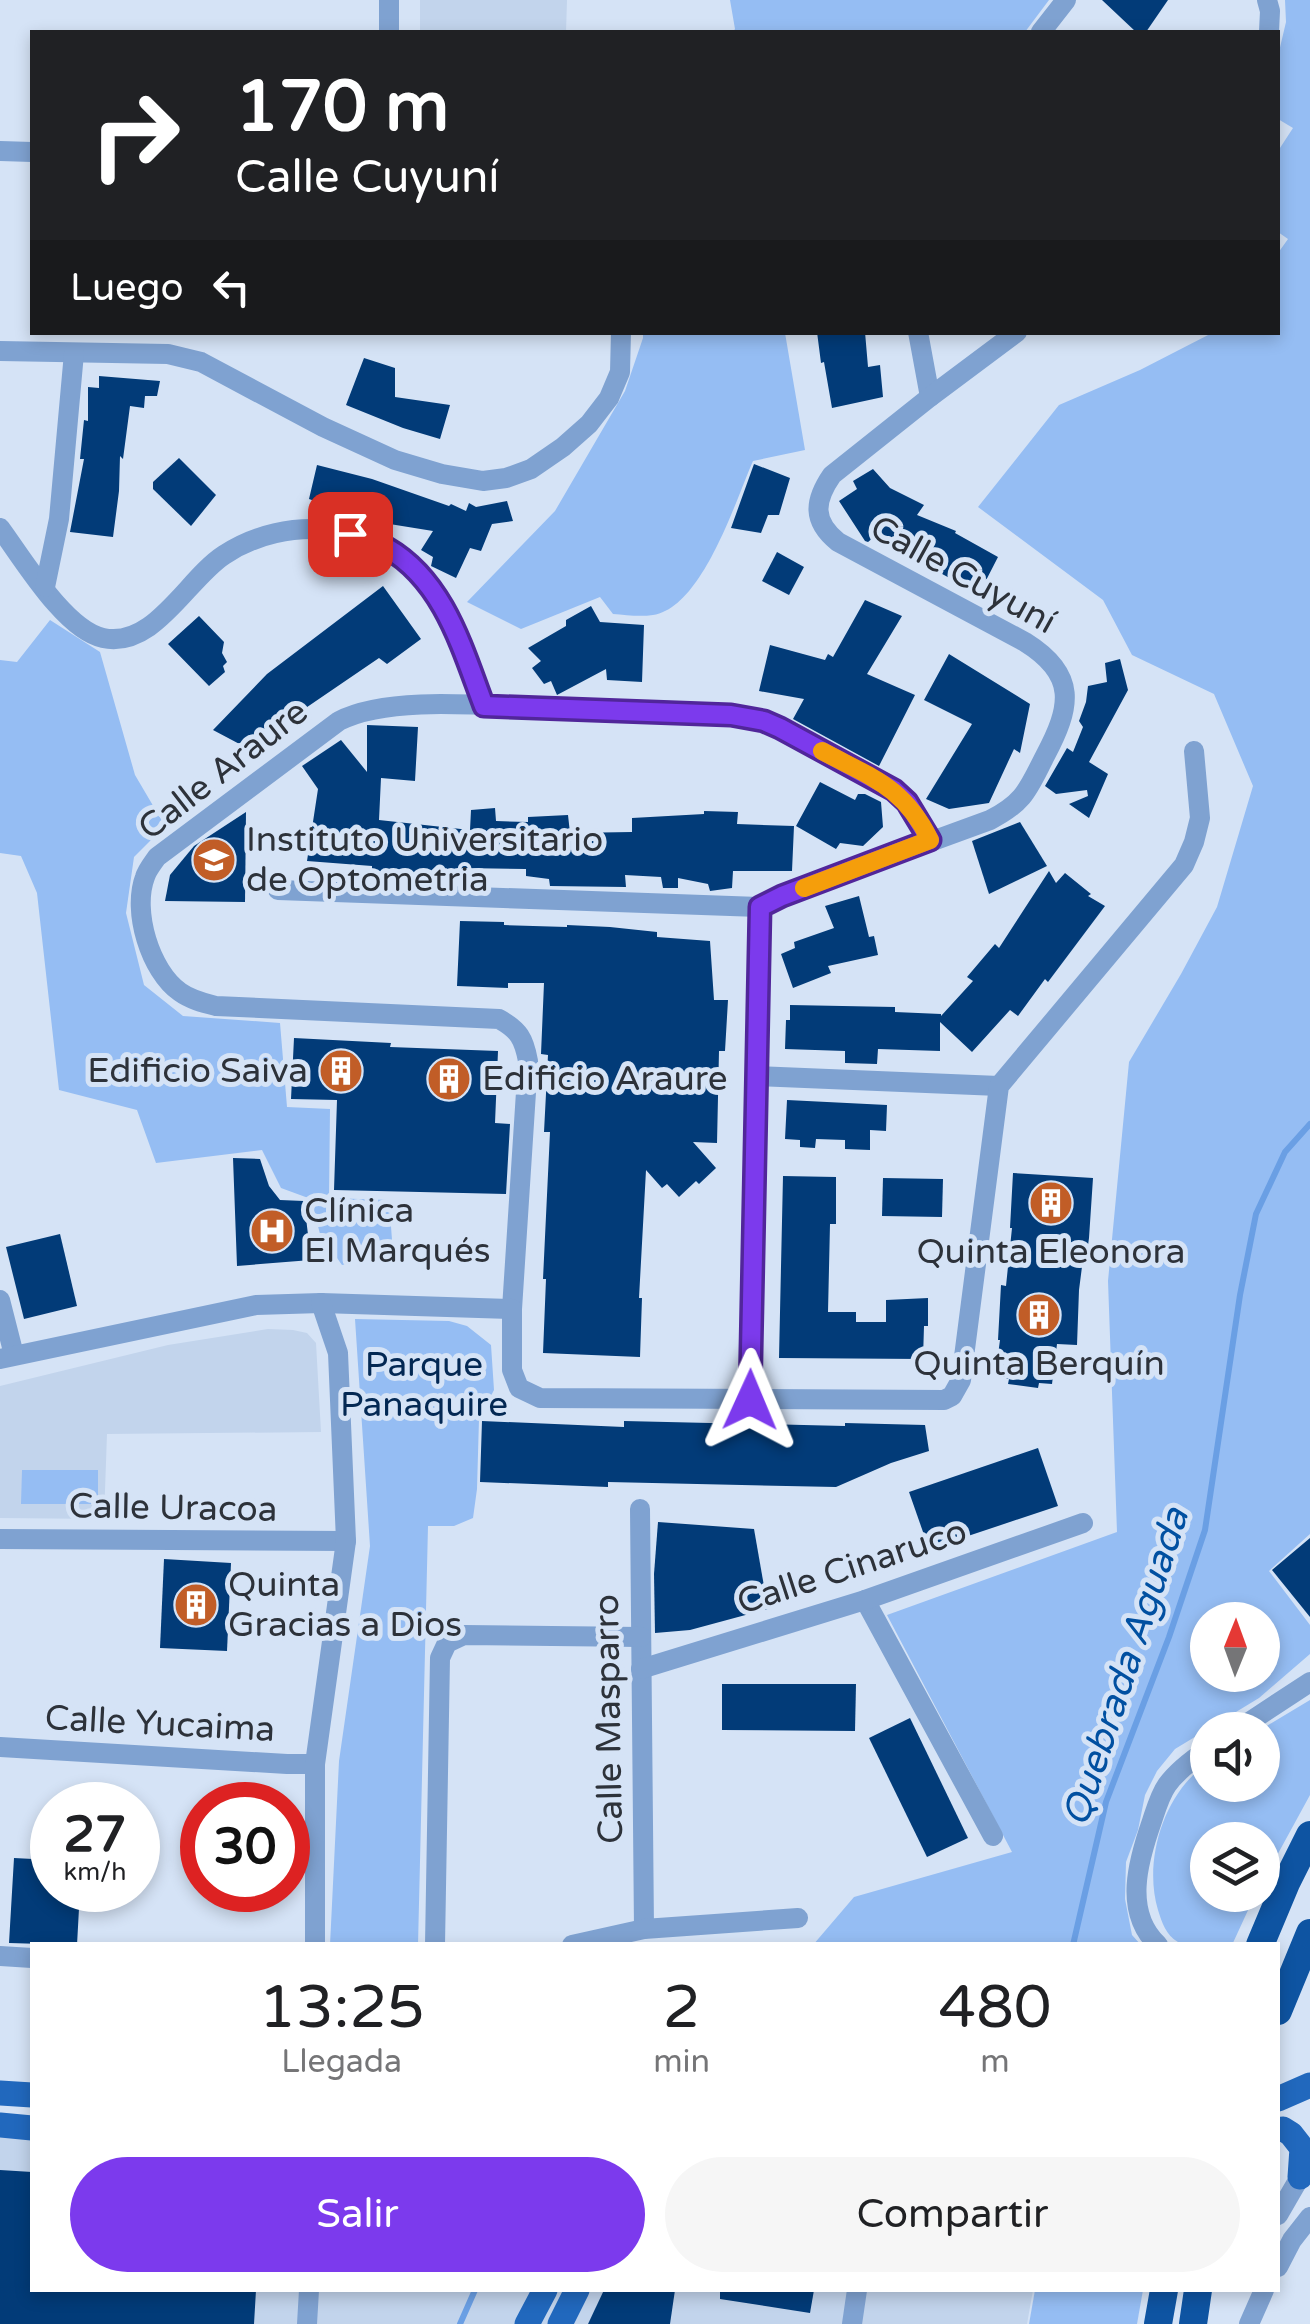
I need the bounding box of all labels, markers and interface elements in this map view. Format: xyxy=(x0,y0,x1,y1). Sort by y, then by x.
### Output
text: 170 m xyxy=(235,66,449,150)
icon: right xyxy=(70,70,200,200)
text: Calle Cuyuní xyxy=(235,151,500,205)
icon: left xyxy=(204,260,259,315)
text: Luego xyxy=(70,265,184,311)
pin xyxy=(308,492,393,577)
icon: arrive xyxy=(323,507,378,562)
street label: Calle Cuyuní xyxy=(863,507,1063,643)
street label: Calle Araure xyxy=(130,691,316,849)
place label: Instituto Universitario de Optometria xyxy=(246,819,603,901)
school or university icon: Instituto Universitario de Optometria xyxy=(191,837,237,883)
building icon: Edificio Saiva xyxy=(318,1048,364,1094)
place label: Edificio Saiva xyxy=(87,1050,308,1092)
building icon: Edificio Araure xyxy=(426,1056,472,1102)
place label: Edificio Araure xyxy=(482,1058,728,1100)
building icon: Quinta Eleonora xyxy=(1028,1180,1074,1226)
place label: Clínica El Marqués xyxy=(304,1190,491,1272)
hospital icon: Clínica El Marqués xyxy=(249,1208,295,1254)
place label: Quinta Eleonora xyxy=(916,1231,1186,1273)
building icon: Quinta Berquín xyxy=(1016,1292,1062,1338)
place label: Quinta Berquín xyxy=(913,1343,1165,1385)
park label: Parque Panaquire xyxy=(340,1344,508,1426)
position arrow xyxy=(698,1348,802,1452)
street label: Calle Uracoa xyxy=(68,1485,278,1531)
water label: Quebrada Aguada xyxy=(1053,1500,1200,1832)
street label: Calle Cinaruco xyxy=(732,1510,972,1624)
place label: Quinta Gracias a Dios xyxy=(228,1564,462,1646)
building icon: Quinta Gracias a Dios xyxy=(173,1582,219,1628)
street label: Calle Masparro xyxy=(586,1594,632,1844)
north arrow xyxy=(1190,1602,1280,1692)
map controls xyxy=(1190,1602,1280,1912)
street label: Calle Yucaima xyxy=(44,1697,276,1751)
button: sound xyxy=(1190,1712,1280,1802)
speed limit sign: 30 xyxy=(180,1782,310,1912)
text: 27 xyxy=(64,1805,126,1865)
button: layers xyxy=(1190,1822,1280,1912)
text: km/h xyxy=(64,1857,126,1887)
text: 13:25 xyxy=(258,1972,425,2044)
text: 2 xyxy=(663,1972,700,2044)
text: 480 xyxy=(938,1972,1052,2044)
text: Llegada xyxy=(281,2043,402,2081)
text: min xyxy=(653,2043,710,2081)
text: m xyxy=(980,2043,1010,2081)
button: Salir xyxy=(70,2157,645,2272)
button: Compartir xyxy=(665,2157,1240,2272)

